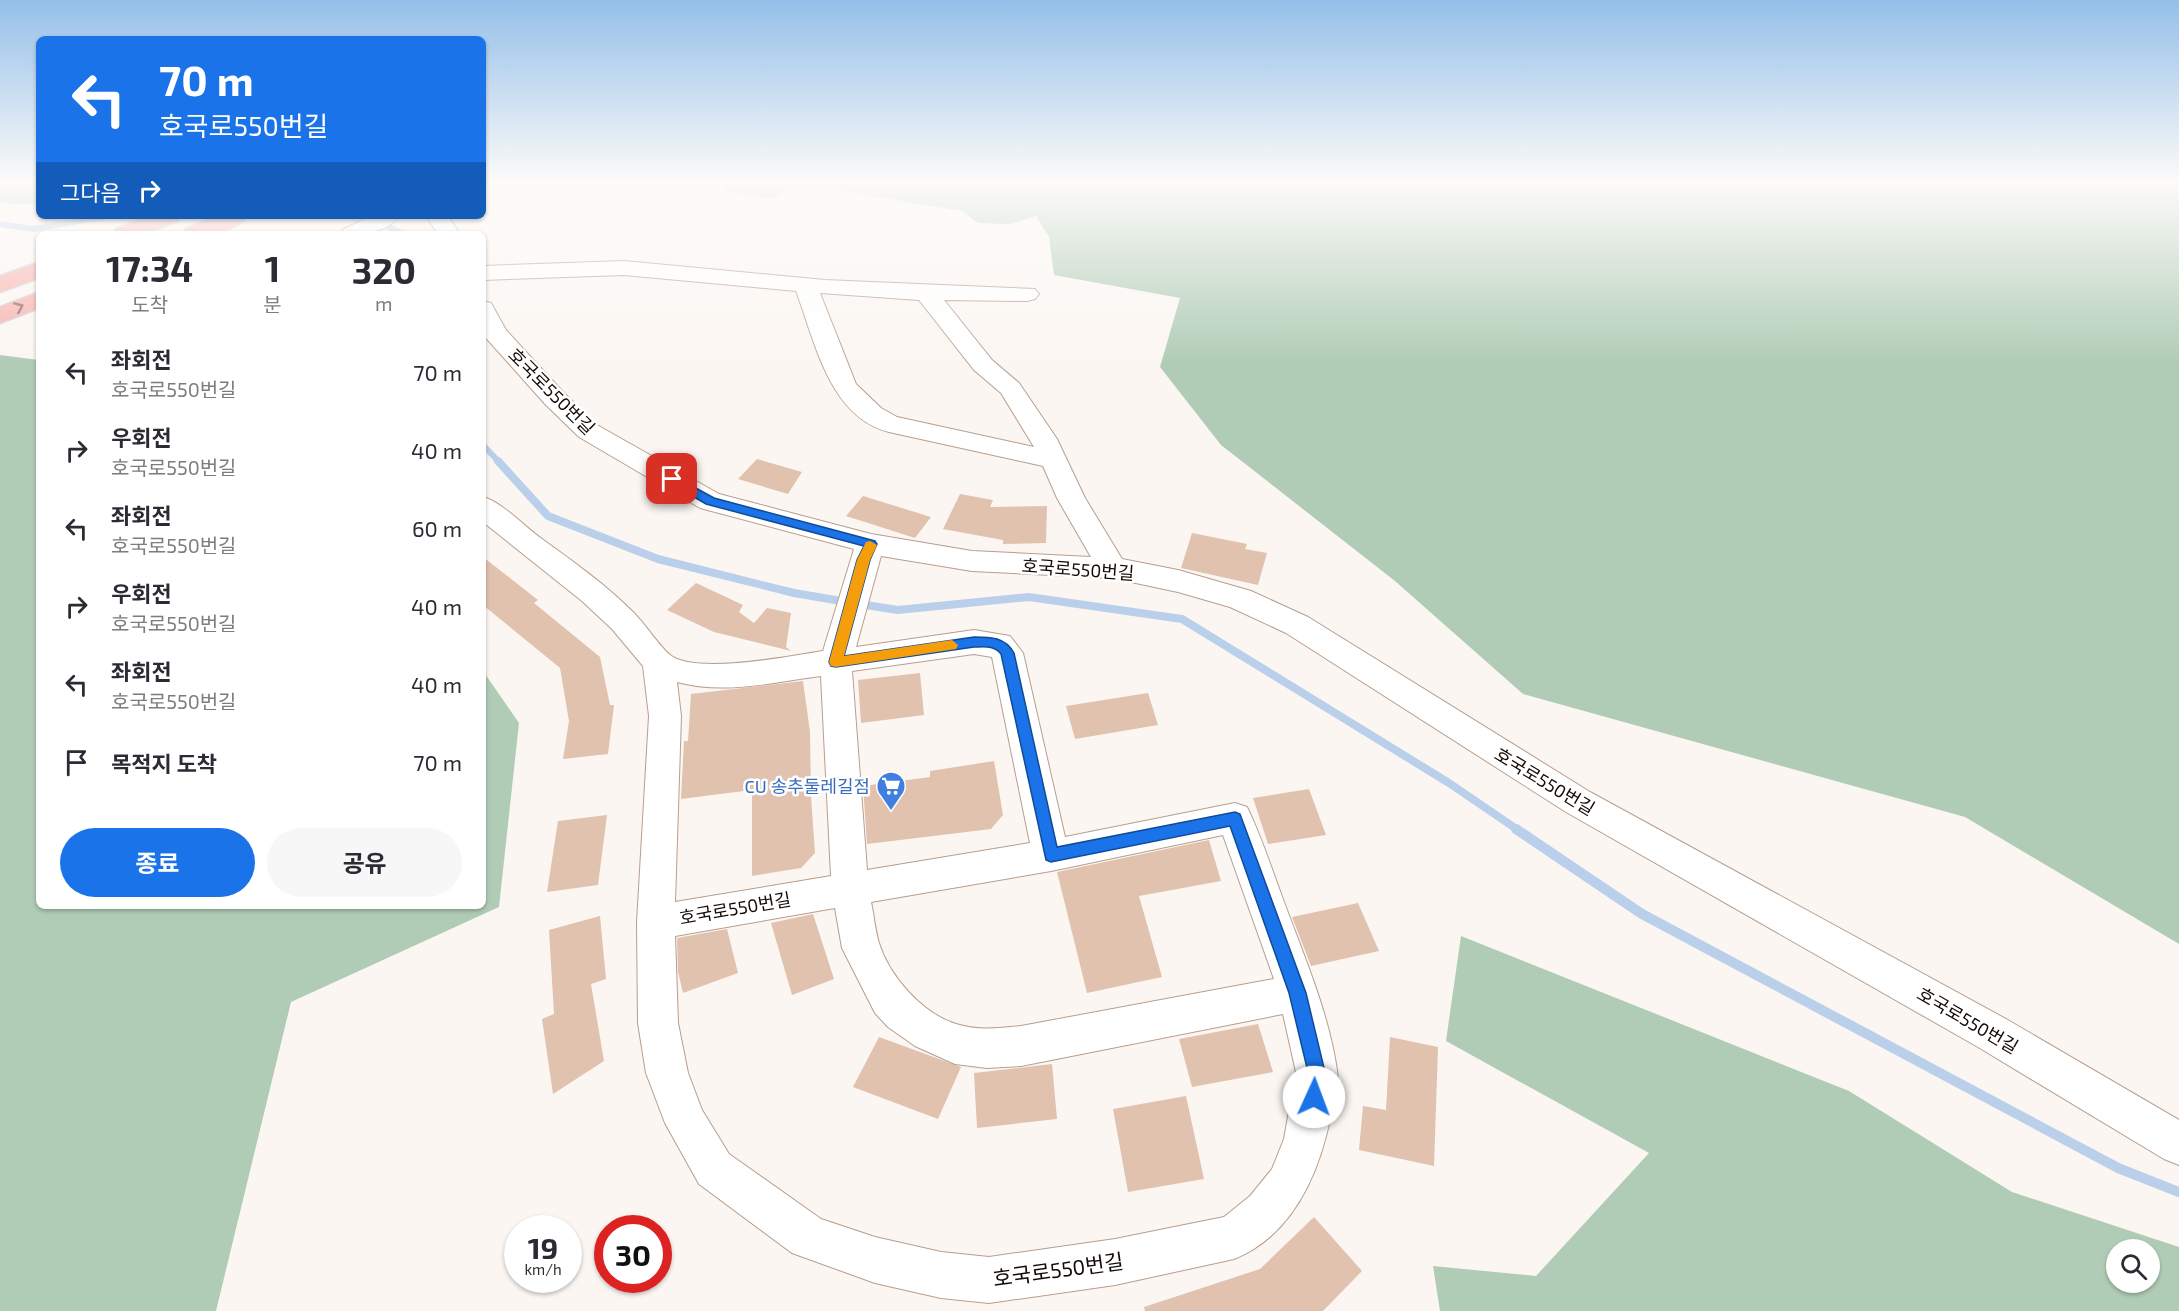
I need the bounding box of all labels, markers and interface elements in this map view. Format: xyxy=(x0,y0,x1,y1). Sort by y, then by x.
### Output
text: 70 m xyxy=(159,54,254,104)
icon: left xyxy=(60,60,138,138)
text: 호국로550번길 xyxy=(159,109,328,141)
icon: right xyxy=(133,174,166,207)
text: 그다음 xyxy=(60,179,121,205)
text: 17:34 xyxy=(106,246,193,289)
text: 1 xyxy=(265,246,280,289)
text: 320 xyxy=(352,248,416,291)
text: m xyxy=(375,291,393,315)
text: 도착 xyxy=(131,292,168,316)
text: 분 xyxy=(263,292,282,316)
one-way arrow xyxy=(13,302,24,314)
street label: 호국로550번길 xyxy=(504,343,600,439)
text: 좌회전 xyxy=(111,346,172,372)
icon: left xyxy=(60,356,93,389)
text: 70 m xyxy=(413,359,462,385)
text: 호국로550번길 xyxy=(111,377,237,401)
text: 우회전 xyxy=(111,424,172,450)
icon: right xyxy=(60,434,93,467)
text: 40 m xyxy=(411,437,462,463)
pin xyxy=(646,453,697,504)
text: 호국로550번길 xyxy=(111,455,237,479)
icon: arrive xyxy=(655,462,688,495)
text: 좌회전 xyxy=(111,502,172,528)
icon: left xyxy=(60,512,93,545)
text: 60 m xyxy=(412,515,462,541)
text: 호국로550번길 xyxy=(111,533,237,557)
street label: 호국로550번길 xyxy=(1021,554,1135,584)
text: 우회전 xyxy=(111,580,172,606)
icon: right xyxy=(60,590,93,623)
text: 40 m xyxy=(411,593,462,619)
text: 호국로550번길 xyxy=(111,611,237,635)
text: 좌회전 xyxy=(111,658,172,684)
icon: left xyxy=(60,668,93,701)
text: 40 m xyxy=(411,671,462,697)
text: 호국로550번길 xyxy=(111,689,237,713)
street label: 호국로550번길 xyxy=(1491,742,1599,820)
icon: arrive xyxy=(60,746,93,779)
text: 70 m xyxy=(413,749,462,775)
text: 목적지 도착 xyxy=(111,750,217,776)
supermarket icon: CU 송추둘레길점 xyxy=(875,770,907,812)
place label: CU 송추둘레길점 xyxy=(744,775,870,797)
button: 종료 xyxy=(60,828,255,897)
button: 공유 xyxy=(267,828,462,897)
street label: 호국로550번길 xyxy=(677,887,793,929)
street label: 호국로550번길 xyxy=(1914,982,2022,1058)
position arrow xyxy=(1282,1065,1346,1129)
speed limit sign: 30 xyxy=(594,1215,672,1293)
text: 19 xyxy=(528,1229,558,1265)
map controls xyxy=(2106,1239,2160,1293)
button: search xyxy=(2106,1239,2160,1293)
street label: 호국로550번길 xyxy=(991,1247,1125,1291)
text: km/h xyxy=(524,1260,562,1278)

